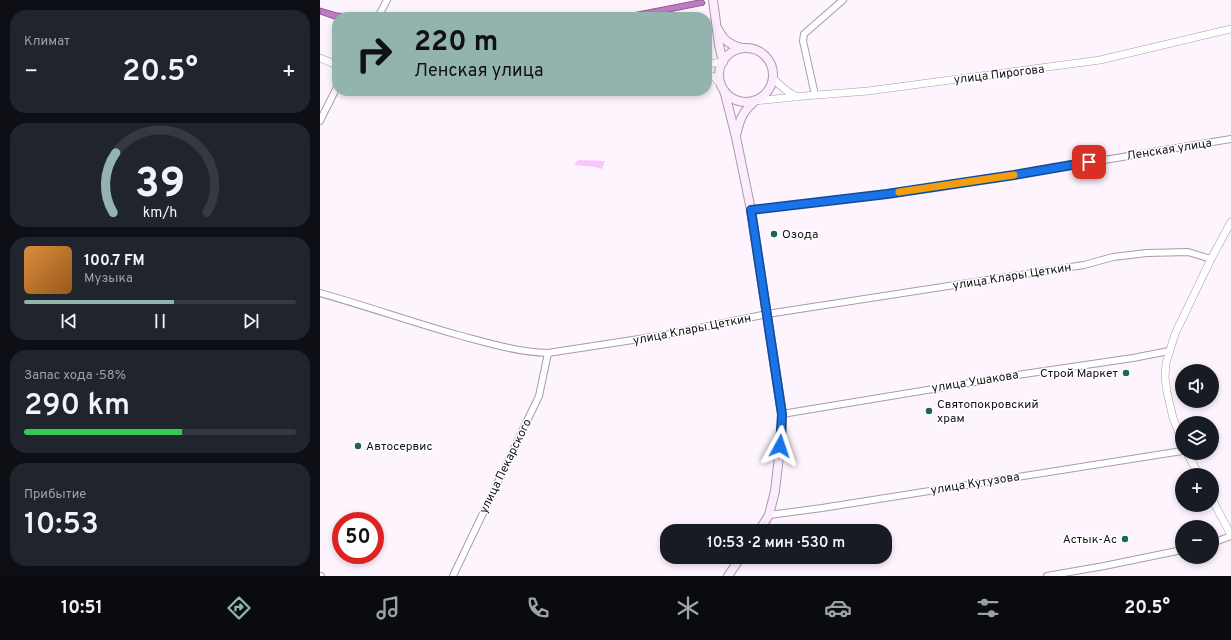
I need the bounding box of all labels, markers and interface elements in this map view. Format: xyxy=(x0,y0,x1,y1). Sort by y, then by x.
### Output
text: 220 m xyxy=(414,25,498,61)
icon: right xyxy=(348,28,400,80)
text: Климат xyxy=(24,34,70,50)
text: 20.5° xyxy=(122,54,198,91)
text: − xyxy=(24,59,38,86)
text: + xyxy=(282,59,296,86)
text: Ленская улица xyxy=(414,60,544,83)
street label: улица Пирогова xyxy=(953,61,1045,88)
street label: Ленская улица xyxy=(1125,135,1213,165)
pin xyxy=(1072,145,1106,179)
icon: arrive xyxy=(1078,151,1100,173)
text: 39 xyxy=(135,159,185,212)
text: km/h xyxy=(143,204,177,222)
place label: Озода xyxy=(782,227,818,243)
marker: Озода xyxy=(769,229,779,239)
text: 100.7 FM xyxy=(84,252,145,271)
street label: улица Клары Цеткин xyxy=(952,260,1073,294)
text: Музыка xyxy=(84,271,133,287)
icon: previous xyxy=(58,310,80,332)
icon: pause xyxy=(149,310,171,332)
icon: next xyxy=(240,310,262,332)
street label: улица Клары Цеткин xyxy=(632,311,753,349)
map controls xyxy=(1175,364,1219,564)
button: sound xyxy=(1175,364,1219,408)
place label: Строй Маркет xyxy=(1040,366,1119,382)
street label: улица Ушакова xyxy=(931,367,1020,397)
text: Запас хода · 58% xyxy=(24,368,126,384)
marker: Строй Маркет xyxy=(1121,368,1131,378)
text: 290 km xyxy=(24,388,130,425)
place label: Святопокровский храм xyxy=(937,397,1038,427)
marker: Святопокровский храм xyxy=(924,406,934,416)
street label: улица Пекарского xyxy=(476,416,536,517)
button: layers xyxy=(1175,416,1219,460)
position arrow xyxy=(759,425,801,467)
place label: Автосервис xyxy=(366,439,432,455)
marker: Автосервис xyxy=(353,441,363,451)
button: + xyxy=(1175,468,1219,512)
street label: улица Кутузова xyxy=(930,469,1021,499)
text: Прибытие xyxy=(24,487,86,503)
text: 10:53 xyxy=(24,507,99,544)
speed limit sign: 50 xyxy=(332,512,384,564)
button: − xyxy=(1175,520,1219,564)
place label: Астык-Ас xyxy=(1063,532,1117,548)
text: 10:53 · 2 мин · 530 m xyxy=(707,534,845,553)
marker: Астык-Ас xyxy=(1120,534,1130,544)
icon: directions xyxy=(225,594,253,622)
icon: music xyxy=(374,594,402,622)
icon: phone xyxy=(524,594,552,622)
icon: climate xyxy=(674,594,702,622)
icon: car xyxy=(824,594,852,622)
icon: filters xyxy=(974,594,1002,622)
text: 10:51 xyxy=(61,597,103,620)
text: 20.5° xyxy=(1124,597,1170,620)

